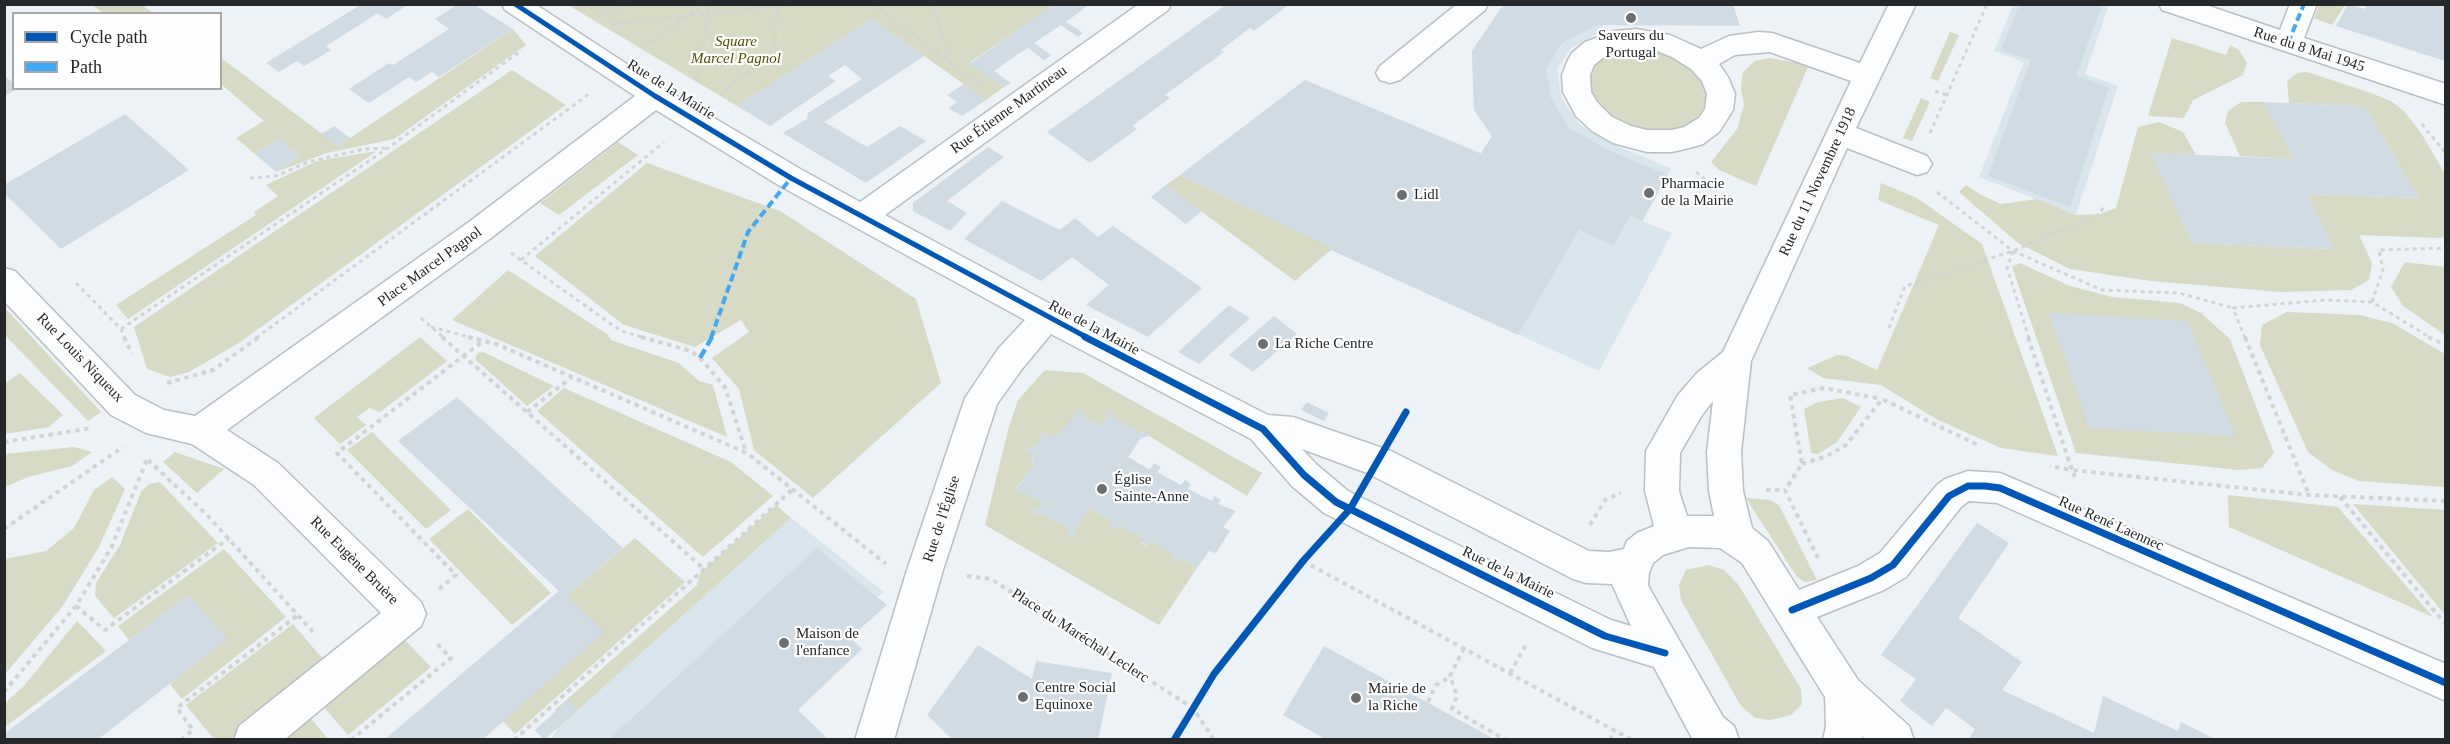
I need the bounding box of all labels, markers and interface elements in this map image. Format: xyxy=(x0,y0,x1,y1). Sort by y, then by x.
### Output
marker: Saveurs du Portugal xyxy=(1624,11,1638,25)
legend xyxy=(12,12,222,90)
street label: Rue du 8 Mai 1945 xyxy=(2251,24,2367,76)
text: Cycle path xyxy=(70,27,147,47)
place label: Saveurs du Portugal xyxy=(1598,27,1664,62)
park label: Square Marcel Pagnol xyxy=(691,33,781,68)
street label: Rue de la Mairie xyxy=(624,56,718,124)
text: Path xyxy=(70,57,102,77)
street label: Rue Étienne Martineau xyxy=(947,62,1071,158)
street label: Rue du 11 Novembre 1918 xyxy=(1776,105,1860,259)
place label: Pharmacie de la Mairie xyxy=(1661,175,1733,210)
place label: Lidl xyxy=(1414,186,1439,204)
marker: Pharmacie de la Mairie xyxy=(1642,186,1656,200)
marker: Lidl xyxy=(1395,188,1409,202)
street label: Place Marcel Pagnol xyxy=(375,223,485,311)
street label: Rue de la Mairie xyxy=(1045,296,1143,360)
street label: Rue Louis Niqueux xyxy=(33,309,127,407)
place label: La Riche Centre xyxy=(1275,335,1373,353)
marker: La Riche Centre xyxy=(1256,337,1270,351)
place label: Église Sainte-Anne xyxy=(1114,471,1189,506)
street label: Rue de l'Église xyxy=(920,473,964,565)
marker: Église Sainte-Anne xyxy=(1095,482,1109,496)
street label: Rue René Laennec xyxy=(2056,493,2166,555)
street label: Rue Eugène Bruère xyxy=(306,513,402,609)
street label: Rue de la Mairie xyxy=(1459,543,1557,603)
street label: Place du Maréchal Leclerc xyxy=(1008,585,1152,687)
place label: Maison de l'enfance xyxy=(796,625,859,660)
marker: Maison de l'enfance xyxy=(777,636,791,650)
place label: Centre Social Equinoxe xyxy=(1035,679,1116,714)
place label: Mairie de la Riche xyxy=(1368,680,1426,715)
marker: Centre Social Equinoxe xyxy=(1016,690,1030,704)
marker: Mairie de la Riche xyxy=(1349,691,1363,705)

